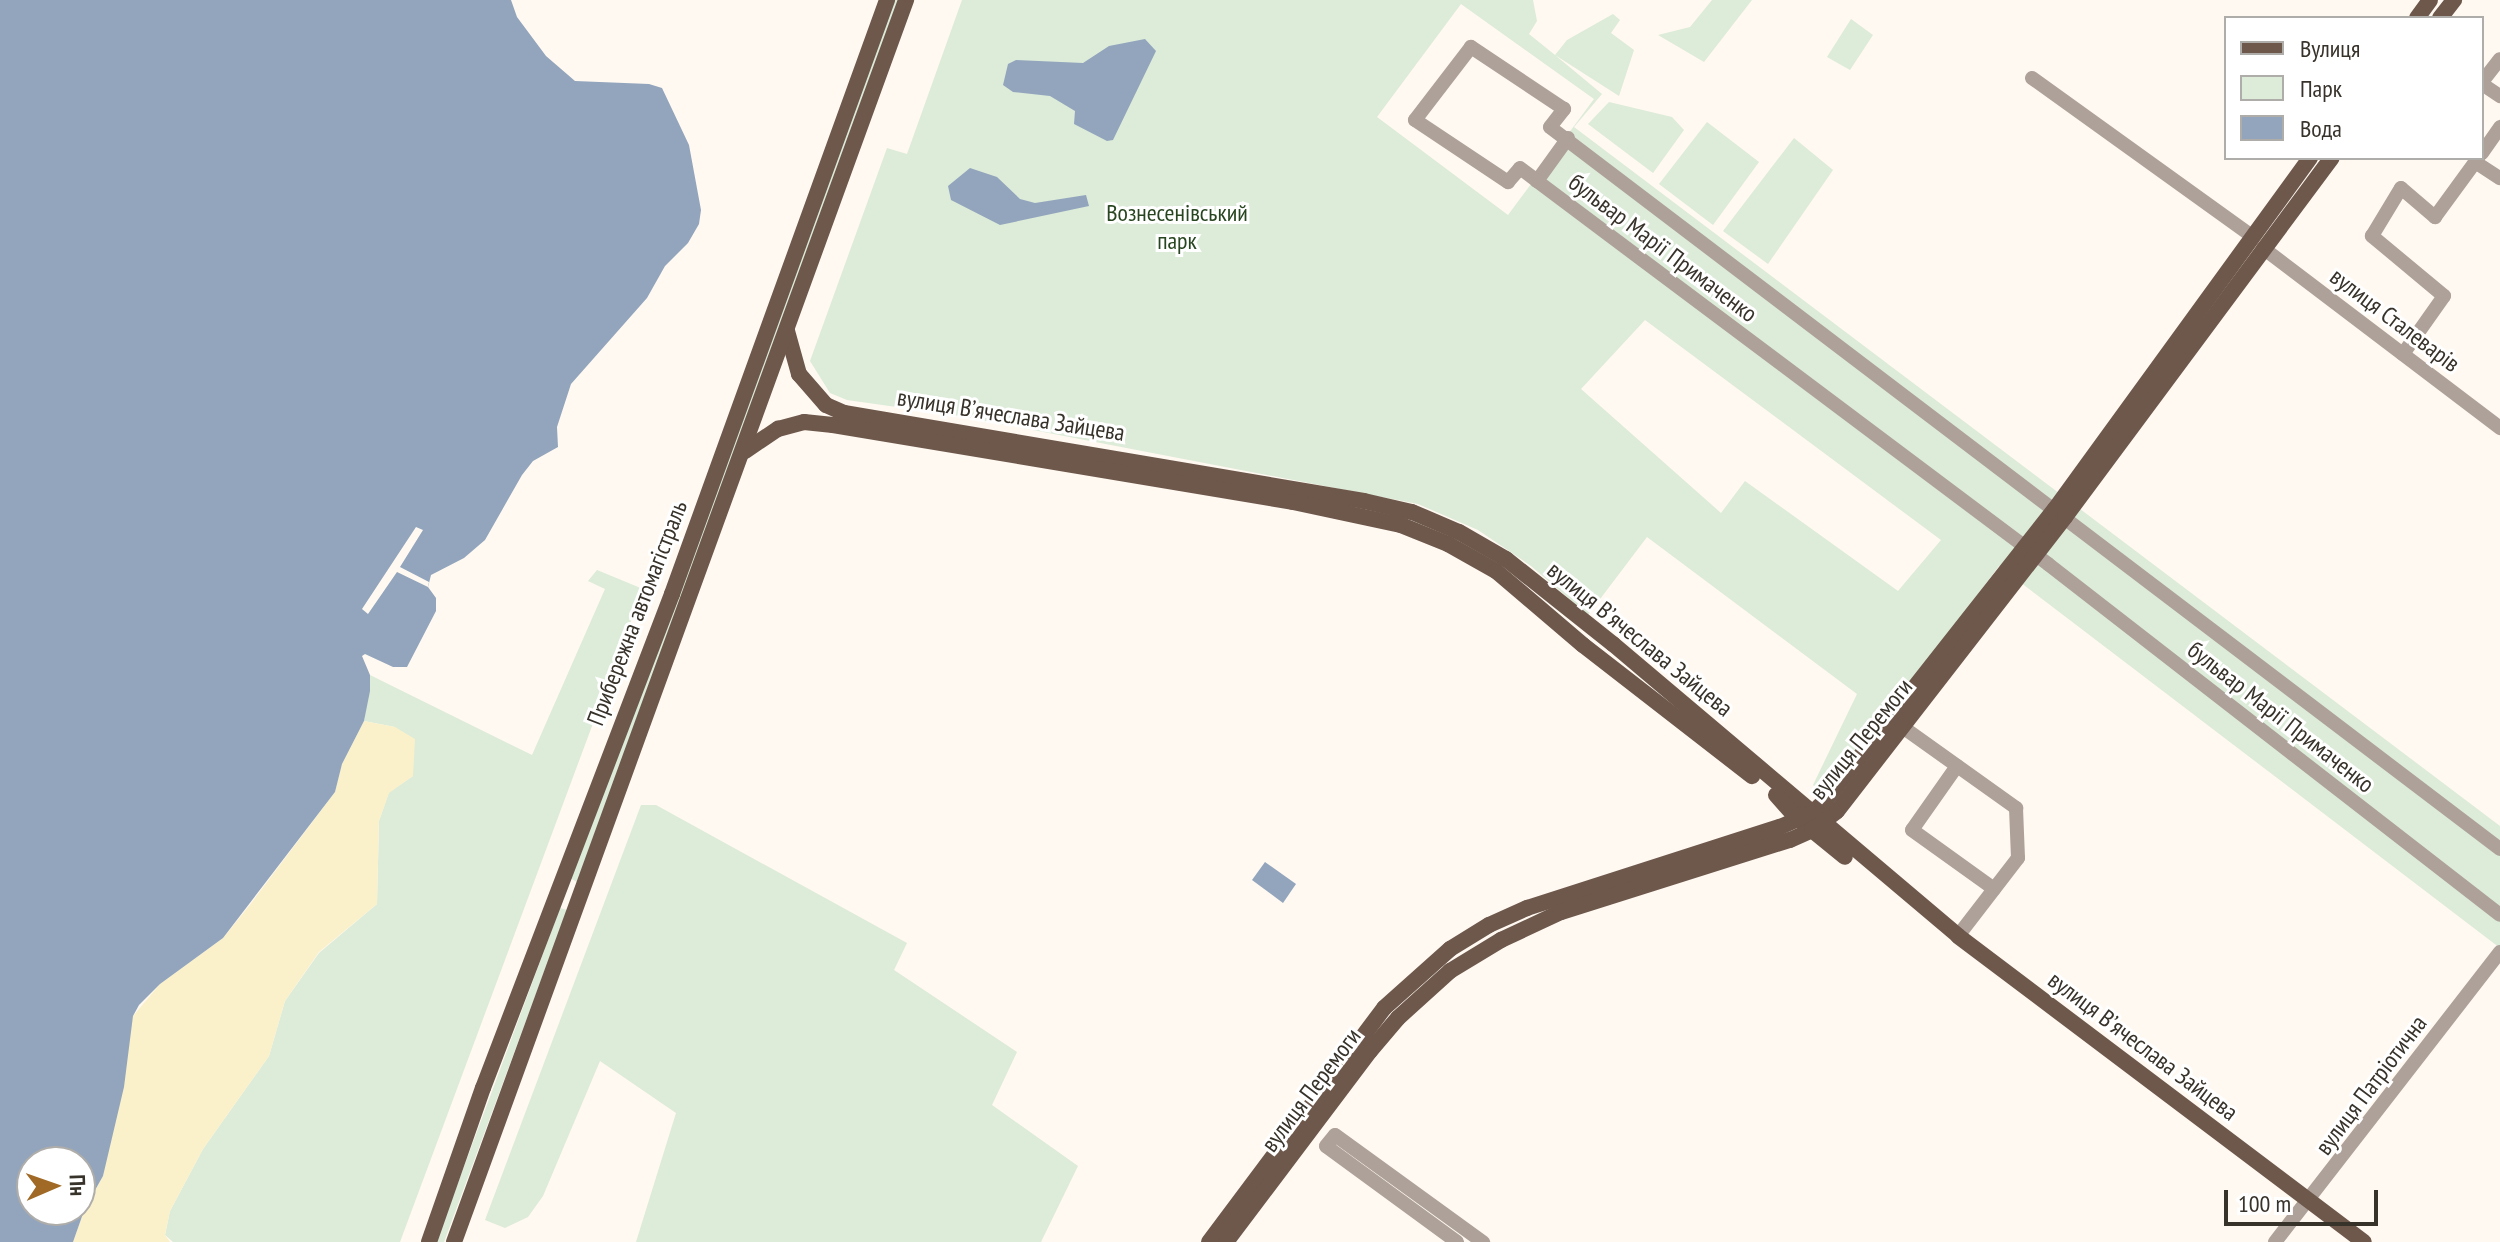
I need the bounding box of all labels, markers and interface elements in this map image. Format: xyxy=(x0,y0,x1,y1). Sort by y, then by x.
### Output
legend xyxy=(2224,16,2484,160)
text: Вулиця xyxy=(2300,33,2360,64)
text: Парк xyxy=(2300,73,2342,104)
text: Вода xyxy=(2300,113,2342,144)
street label: бульвар Марії Примаченко xyxy=(1563,168,1763,328)
park label: Вознесенівський парк xyxy=(1106,199,1248,255)
street label: вулиця Сталеварів xyxy=(2324,262,2466,378)
street label: вулиця Вʼячеслава Зайцева xyxy=(895,383,1127,447)
street label: Прибережна автомагістраль xyxy=(581,497,693,729)
street label: вулиця Вʼячеслава Зайцева xyxy=(1542,555,1738,723)
street label: бульвар Марії Примаченко xyxy=(2182,635,2380,799)
street label: вулиця Перемоги xyxy=(1804,673,1918,805)
street label: вулиця Вʼячеслава Зайцева xyxy=(2043,965,2243,1127)
street label: вулиця Патріотична xyxy=(2309,1010,2433,1160)
street label: вулиця Перемоги xyxy=(1255,1023,1367,1157)
north arrow xyxy=(16,1146,96,1226)
text: Пн xyxy=(64,1174,92,1196)
scale bar xyxy=(2228,1174,2382,1224)
text: 100 m xyxy=(2238,1188,2291,1219)

